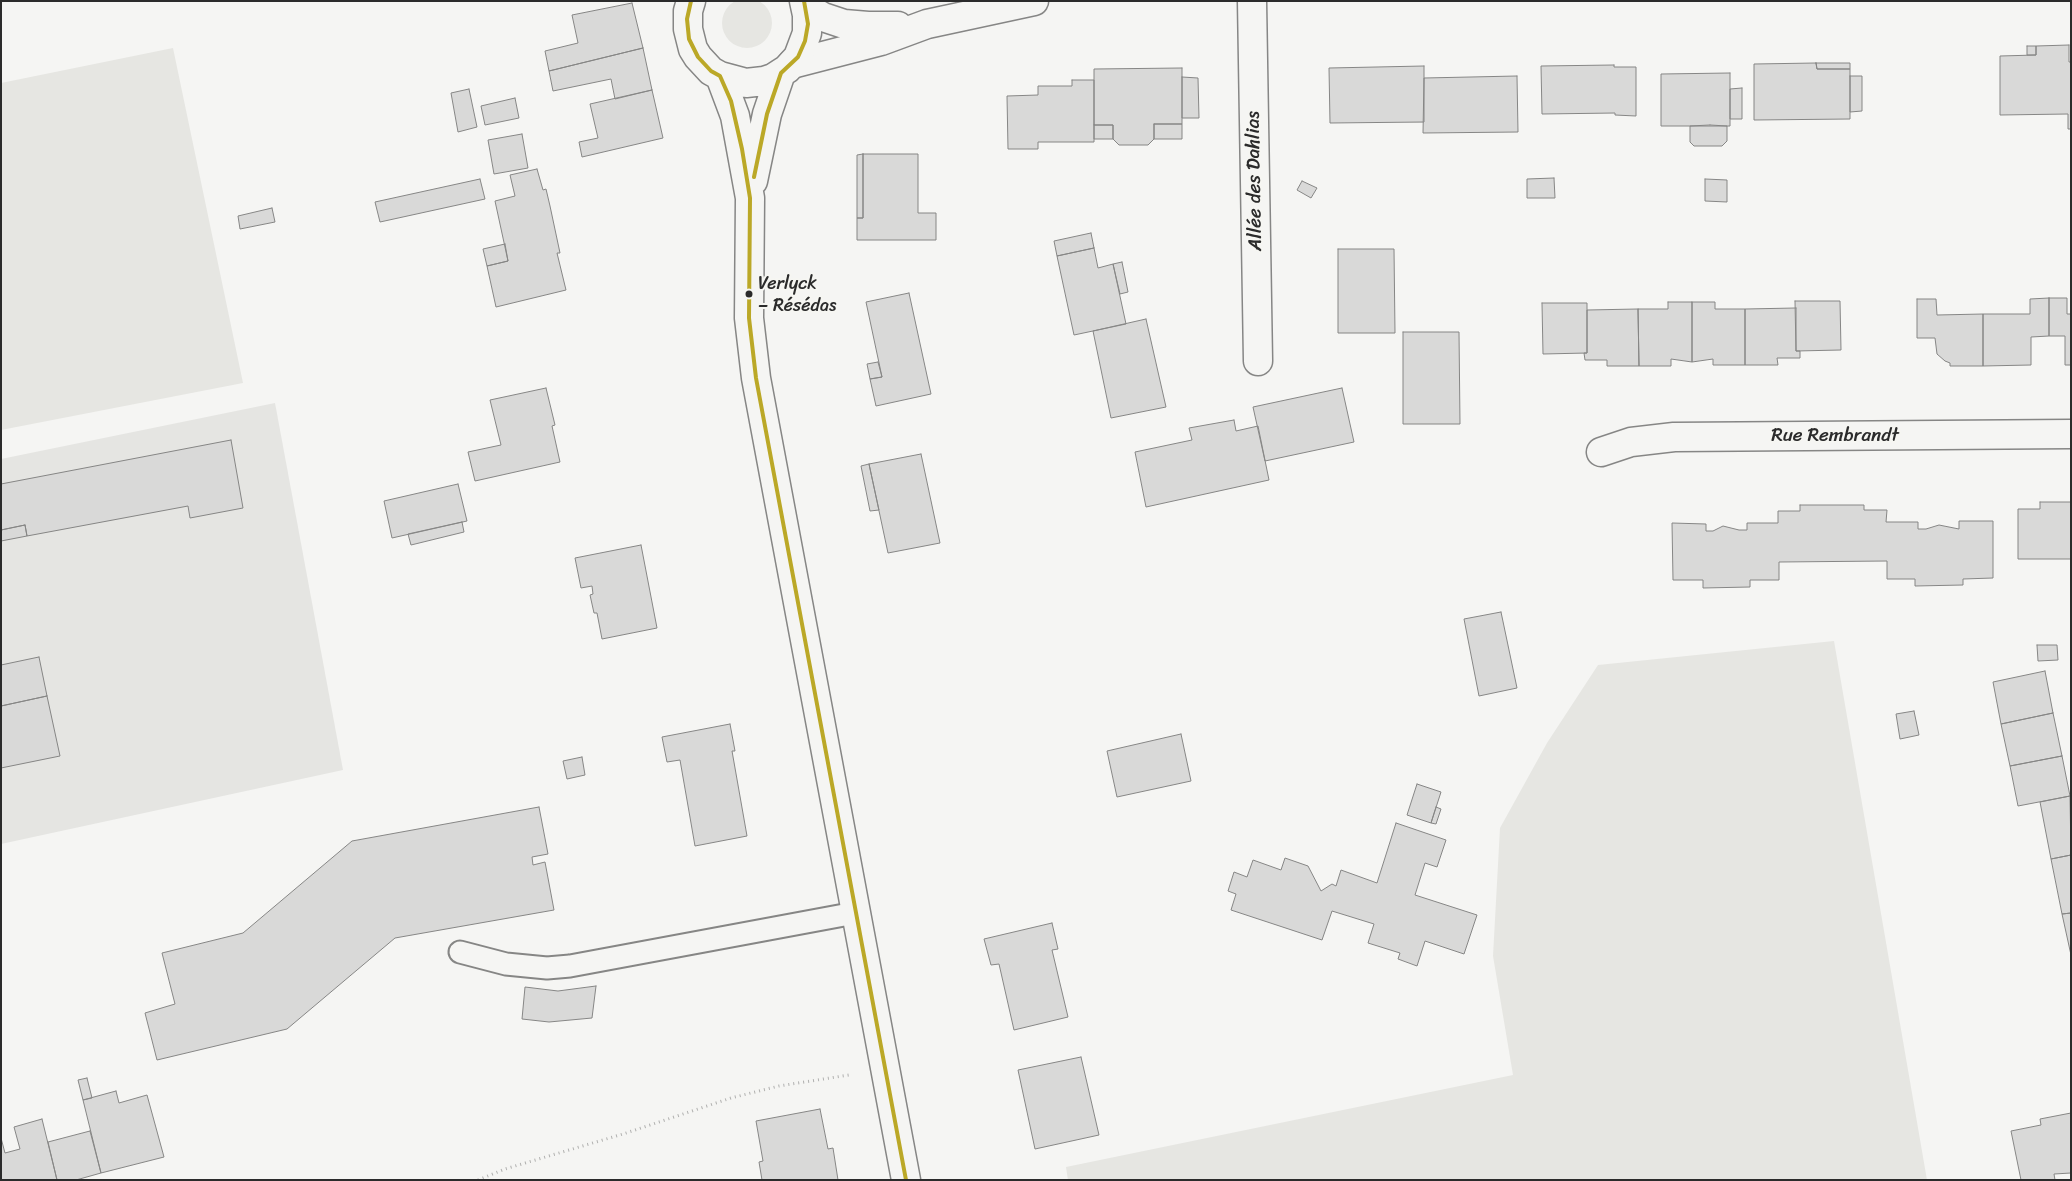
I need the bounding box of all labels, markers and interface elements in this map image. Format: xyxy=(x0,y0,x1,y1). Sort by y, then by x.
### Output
street label: Allée des Dahlias xyxy=(1242,111,1268,251)
place label: Verlyck – Résédas xyxy=(758,273,836,316)
marker: Verlyck – Résédas xyxy=(744,289,754,299)
street label: Rue Rembrandt xyxy=(1771,425,1899,447)

